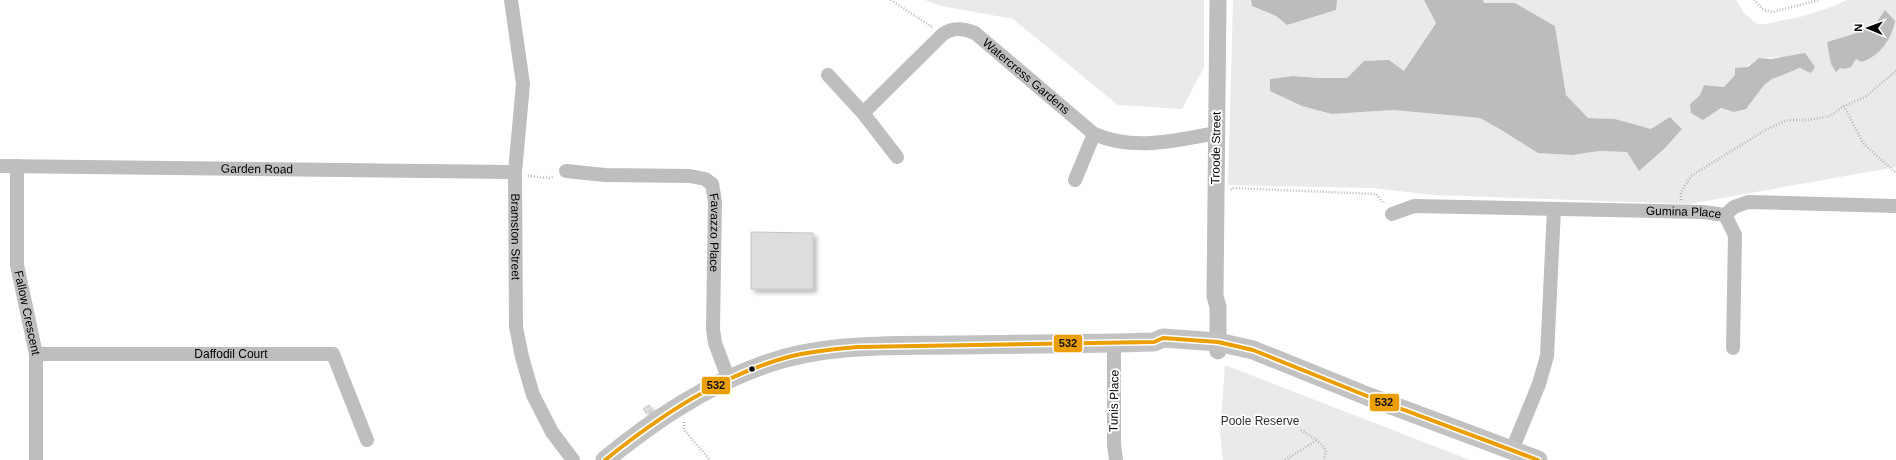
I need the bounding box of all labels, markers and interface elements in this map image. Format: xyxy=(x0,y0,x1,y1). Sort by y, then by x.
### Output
north arrow xyxy=(1848,8,1888,48)
text: N xyxy=(1852,24,1864,32)
street label: Watercress Gardens xyxy=(980,36,1072,117)
street label: Troode Street xyxy=(1208,111,1224,185)
street label: Garden Road xyxy=(221,162,293,176)
street label: Favazzo Place xyxy=(707,192,722,272)
street label: Bramston Street xyxy=(508,193,523,281)
street label: Gumina Place xyxy=(1646,204,1722,221)
street label: Fallow Crescent xyxy=(11,269,43,357)
line badge: 532 xyxy=(1053,334,1083,353)
text: 532 xyxy=(1059,337,1077,349)
street label: Daffodil Court xyxy=(194,347,268,361)
unlabelled marker xyxy=(747,364,757,374)
street label: Tunis Place xyxy=(1106,369,1122,432)
line badge: 532 xyxy=(701,376,731,395)
text: 532 xyxy=(707,379,725,391)
line badge: 532 xyxy=(1369,393,1400,412)
text: 532 xyxy=(1375,396,1393,408)
park label: Poole Reserve xyxy=(1221,414,1300,428)

